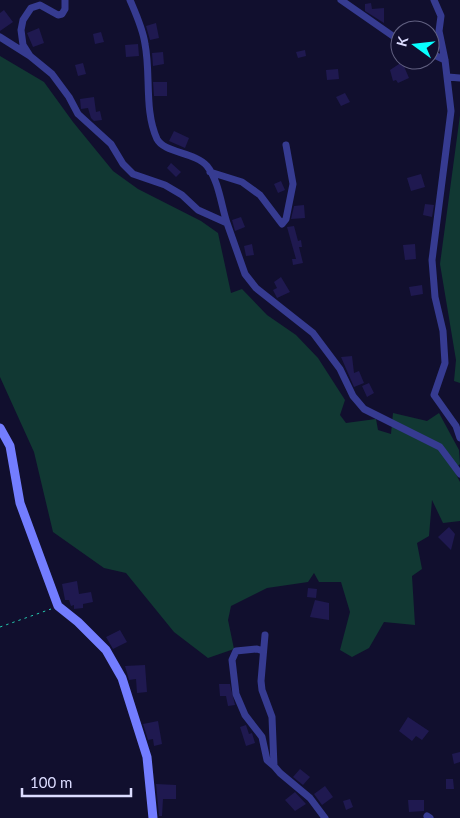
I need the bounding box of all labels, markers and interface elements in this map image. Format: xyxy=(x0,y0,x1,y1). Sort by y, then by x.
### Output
north arrow xyxy=(390,20,440,70)
text: K xyxy=(393,34,412,48)
scale bar xyxy=(22,766,131,798)
text: 100 m xyxy=(30,773,72,791)

